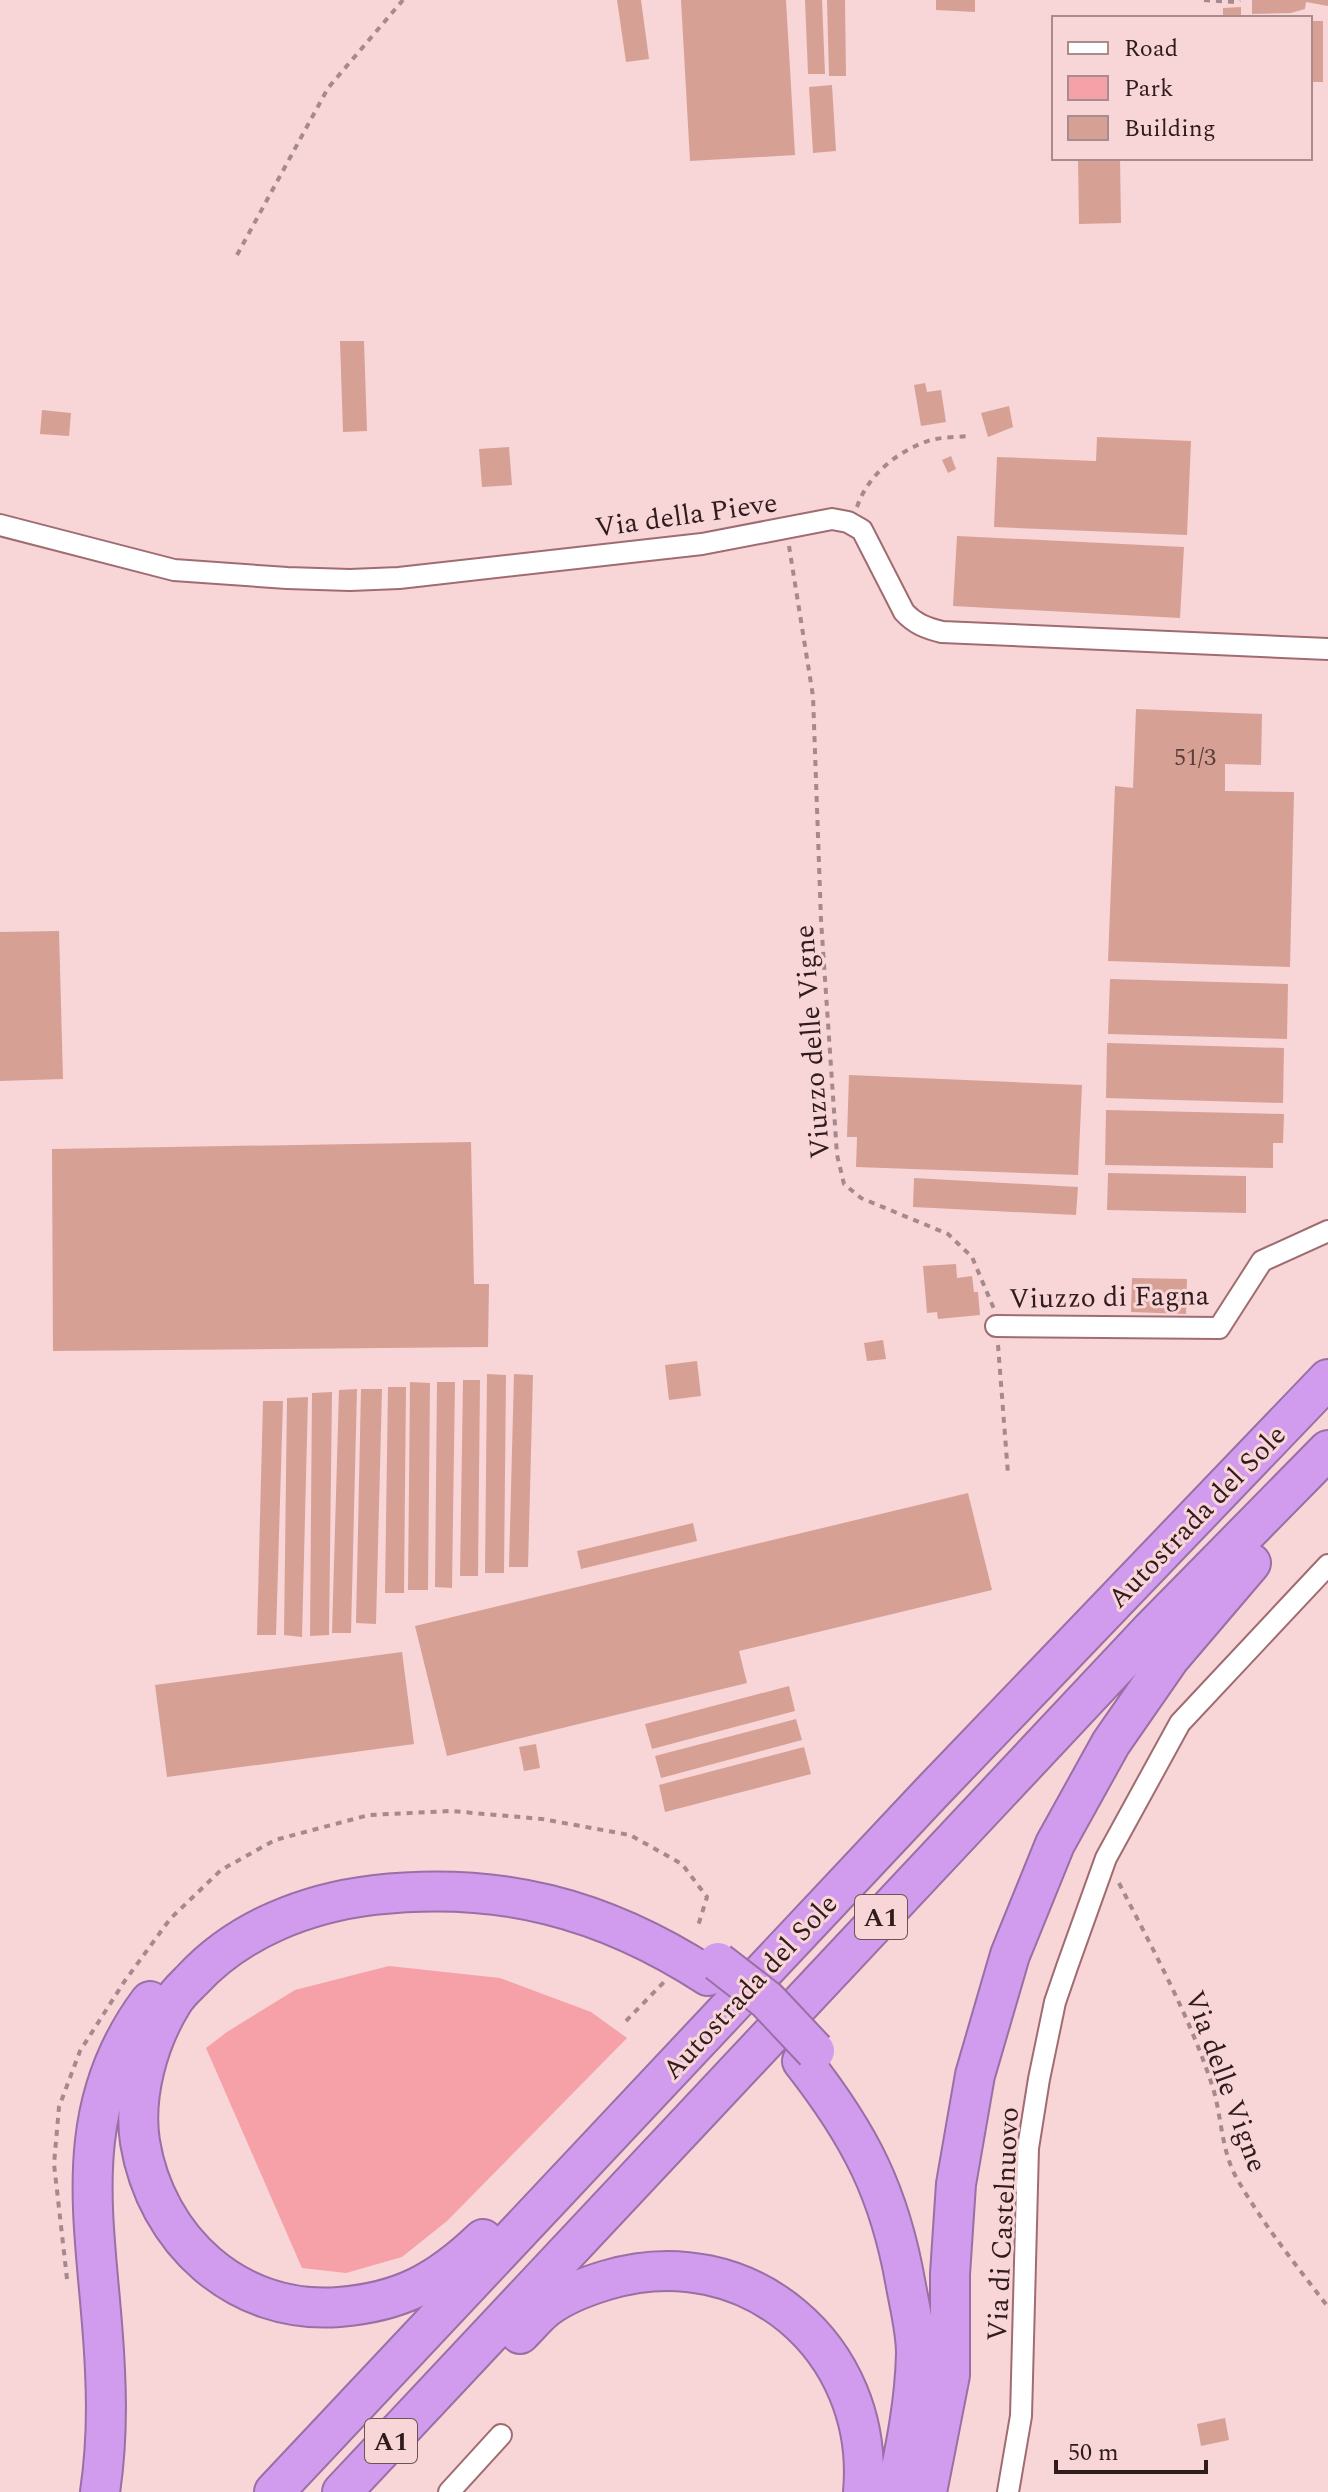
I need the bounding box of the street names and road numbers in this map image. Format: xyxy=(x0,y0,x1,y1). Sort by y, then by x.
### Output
street label: Via della Pieve xyxy=(592,481,780,550)
street label: Viuzzo delle Vigne xyxy=(783,923,842,1160)
street label: Viuzzo di Fagna xyxy=(1008,1274,1210,1321)
street label: Autostrada del Sole xyxy=(1098,1415,1296,1619)
street label: Autostrada del Sole xyxy=(652,1884,848,2090)
road number: A1 xyxy=(855,1895,907,1939)
street label: Via delle Vigne xyxy=(1173,1985,1278,2178)
street label: Via di Castelnuovo xyxy=(976,2106,1031,2342)
road number: A1 xyxy=(365,2419,417,2463)

